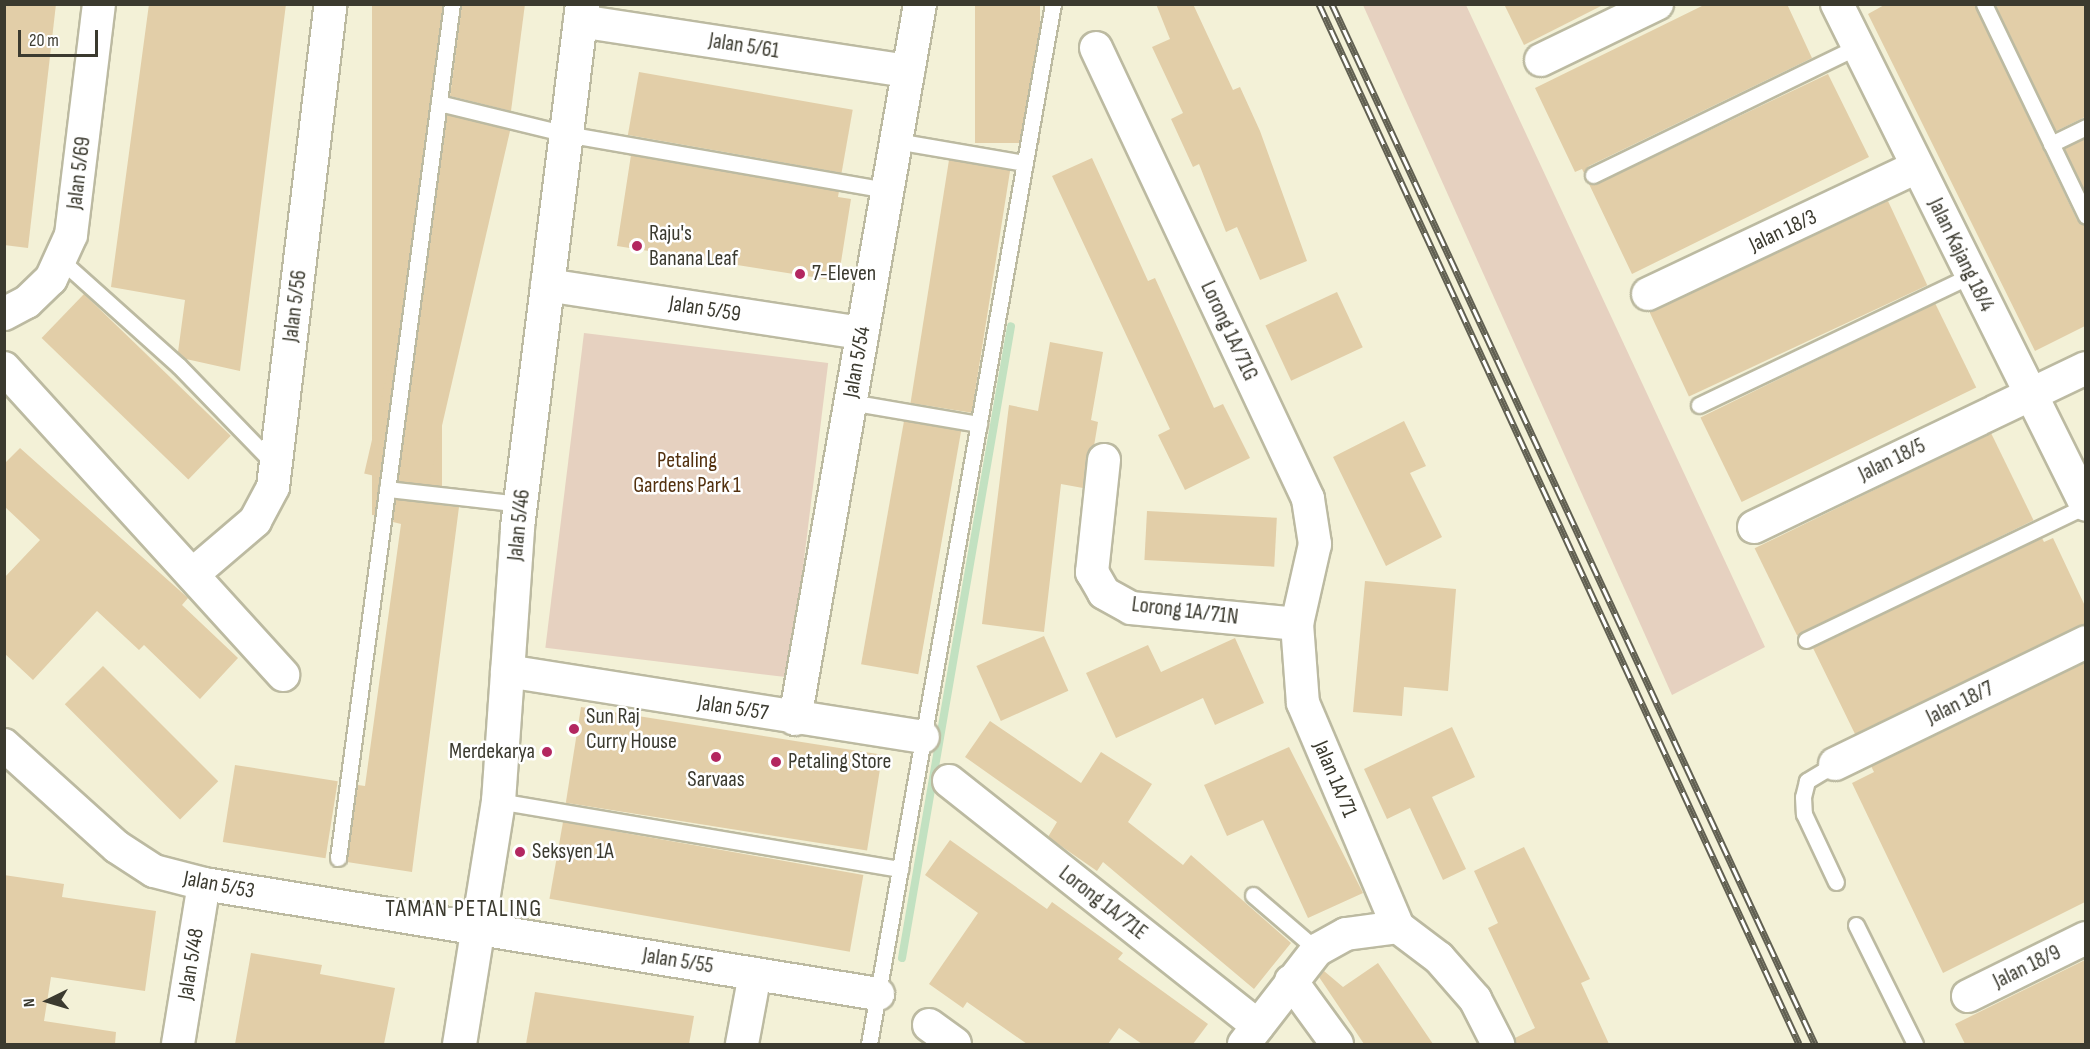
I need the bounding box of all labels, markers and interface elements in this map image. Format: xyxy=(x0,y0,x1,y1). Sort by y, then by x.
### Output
scale bar xyxy=(21,18,100,56)
street label: Jalan 5/61 xyxy=(707,27,781,65)
text: 20 m xyxy=(29,30,59,51)
street label: Jalan 5/69 xyxy=(61,135,97,211)
street label: Jalan Kajang 18/4 xyxy=(1922,194,2000,316)
street label: Jalan 18/3 xyxy=(1745,204,1821,258)
place label: Raju's Banana Leaf xyxy=(649,220,738,272)
marker: Raju's Banana Leaf xyxy=(630,239,644,253)
place label: 7-Eleven xyxy=(812,261,876,287)
marker: 7-Eleven xyxy=(793,267,807,281)
street label: Jalan 5/56 xyxy=(278,269,312,343)
street label: Lorong 1A/71G xyxy=(1194,277,1264,385)
street label: Jalan 5/59 xyxy=(667,290,743,328)
street label: Jalan 5/54 xyxy=(838,324,876,400)
street label: Jalan 18/5 xyxy=(1854,433,1930,487)
park label: Petaling Gardens Park 1 xyxy=(633,447,741,499)
street label: Jalan 5/46 xyxy=(502,488,536,562)
street label: Lorong 1A/71N xyxy=(1130,591,1240,631)
street label: Jalan 18/7 xyxy=(1922,675,1998,731)
street label: Jalan 5/57 xyxy=(696,689,770,727)
place label: Sun Raj Curry House xyxy=(586,703,677,754)
marker: Sun Raj Curry House xyxy=(567,722,581,736)
street label: Jalan 1A/71 xyxy=(1307,737,1363,821)
place label: Merdekarya xyxy=(449,739,535,765)
marker: Merdekarya xyxy=(540,745,554,759)
place label: Petaling Store xyxy=(788,749,891,775)
marker: Sarvaas xyxy=(709,750,723,764)
marker: Petaling Store xyxy=(769,755,783,769)
place label: Sarvaas xyxy=(687,767,745,793)
place label: Seksyen 1A xyxy=(532,839,614,865)
marker: Seksyen 1A xyxy=(513,845,527,859)
street label: Lorong 1A/71E xyxy=(1053,860,1153,946)
street label: Jalan 5/53 xyxy=(181,865,257,905)
district label: TAMAN PETALING xyxy=(385,895,543,923)
street label: Jalan 5/48 xyxy=(172,926,210,1002)
street label: Jalan 18/9 xyxy=(1989,939,2065,995)
street label: Jalan 5/55 xyxy=(641,942,715,980)
north arrow xyxy=(18,971,78,1031)
text: N xyxy=(20,998,39,1008)

